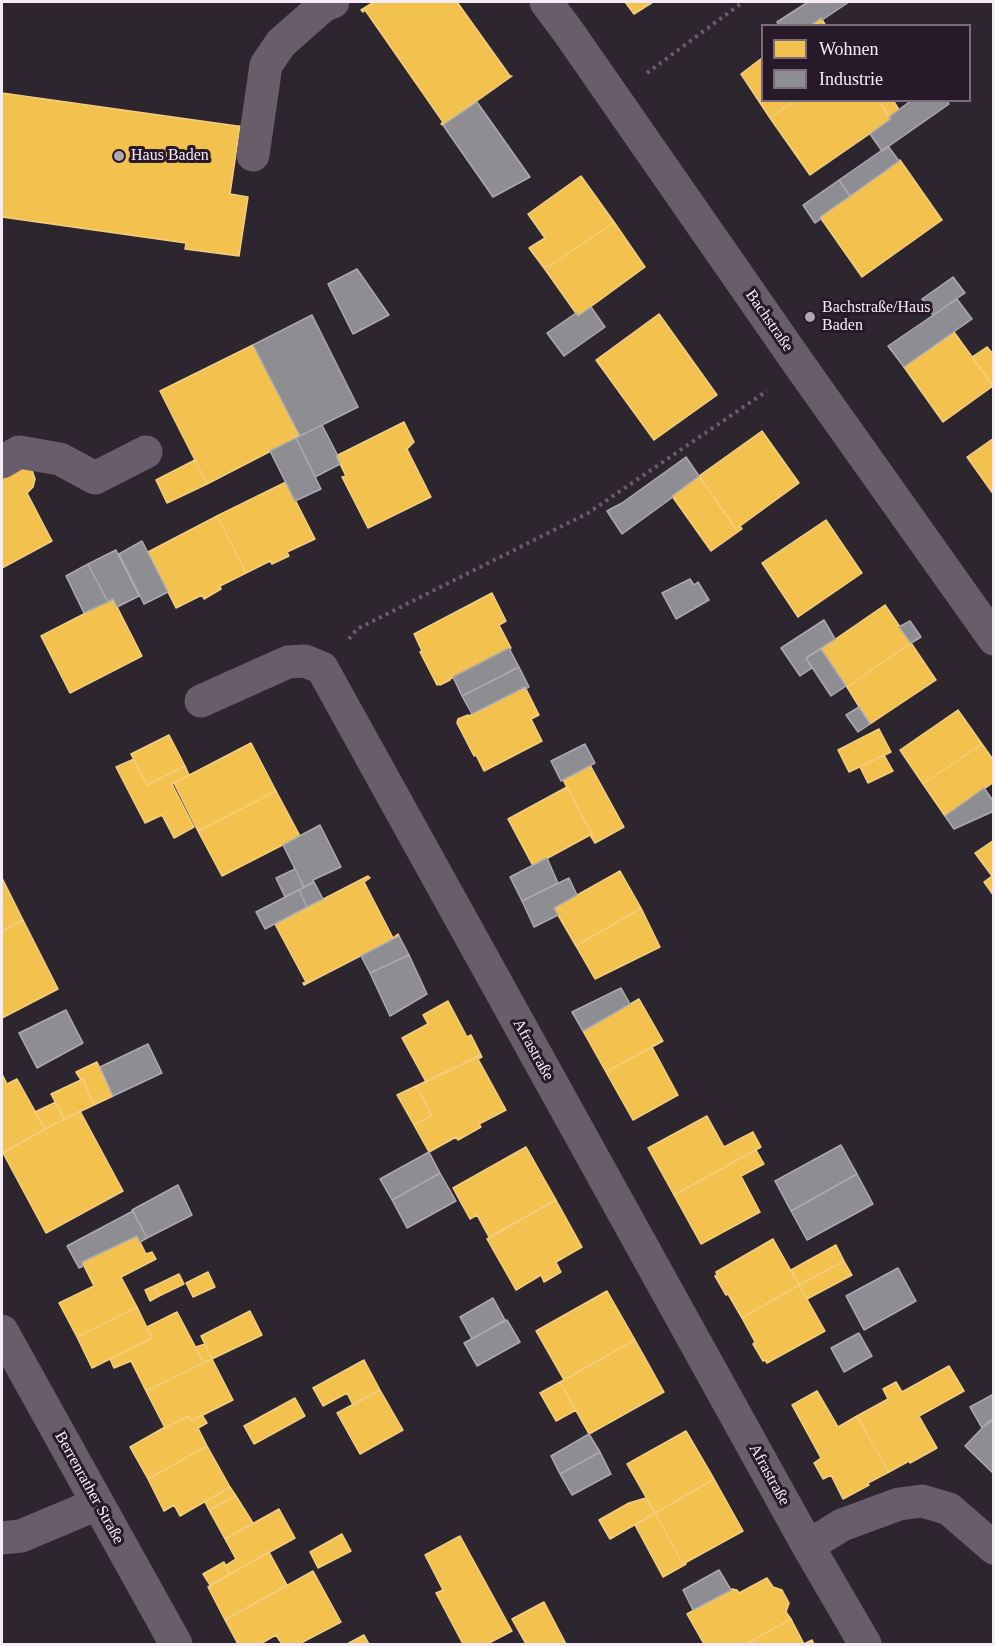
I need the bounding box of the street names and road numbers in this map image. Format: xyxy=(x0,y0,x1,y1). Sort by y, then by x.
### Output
street label: Bachstraße xyxy=(741,286,797,356)
street label: Afrastraße xyxy=(508,1016,558,1084)
street label: Berrenrather Straße xyxy=(50,1428,128,1548)
street label: Afrastraße xyxy=(744,1441,794,1509)

